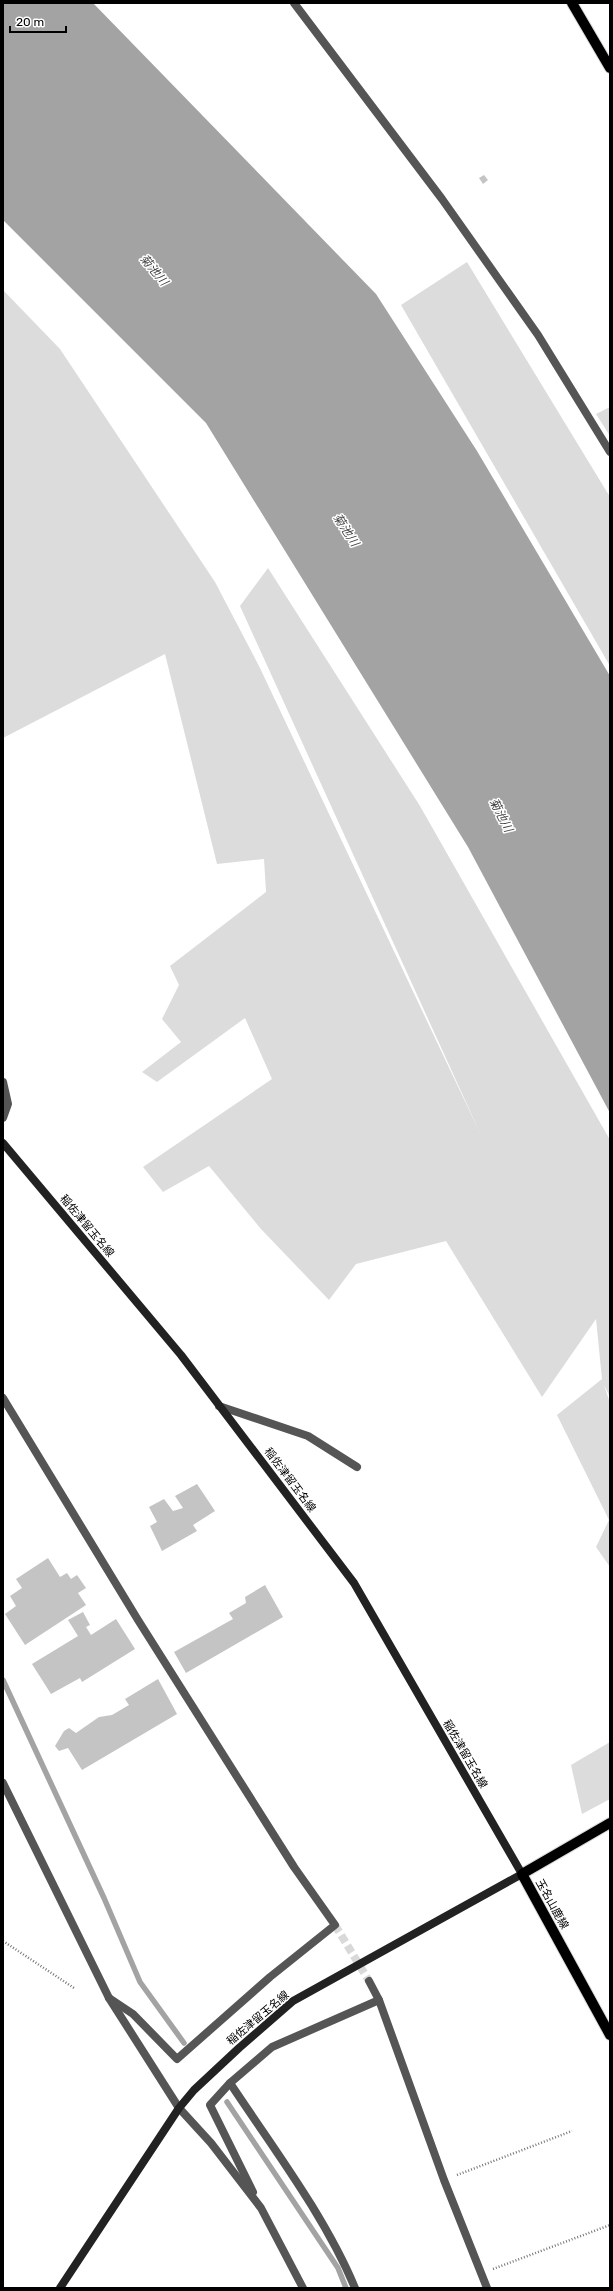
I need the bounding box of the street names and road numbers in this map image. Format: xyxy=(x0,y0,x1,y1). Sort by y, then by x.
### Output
street label: 稲佐津留玉名線 xyxy=(57,1192,117,1260)
street label: 稲佐津留玉名線 xyxy=(262,1445,318,1515)
street label: 稲佐津留玉名線 xyxy=(440,1717,490,1791)
street label: 玉名山鹿線 xyxy=(533,1877,571,1931)
street label: 稲佐津留玉名線 xyxy=(224,1988,292,2048)

